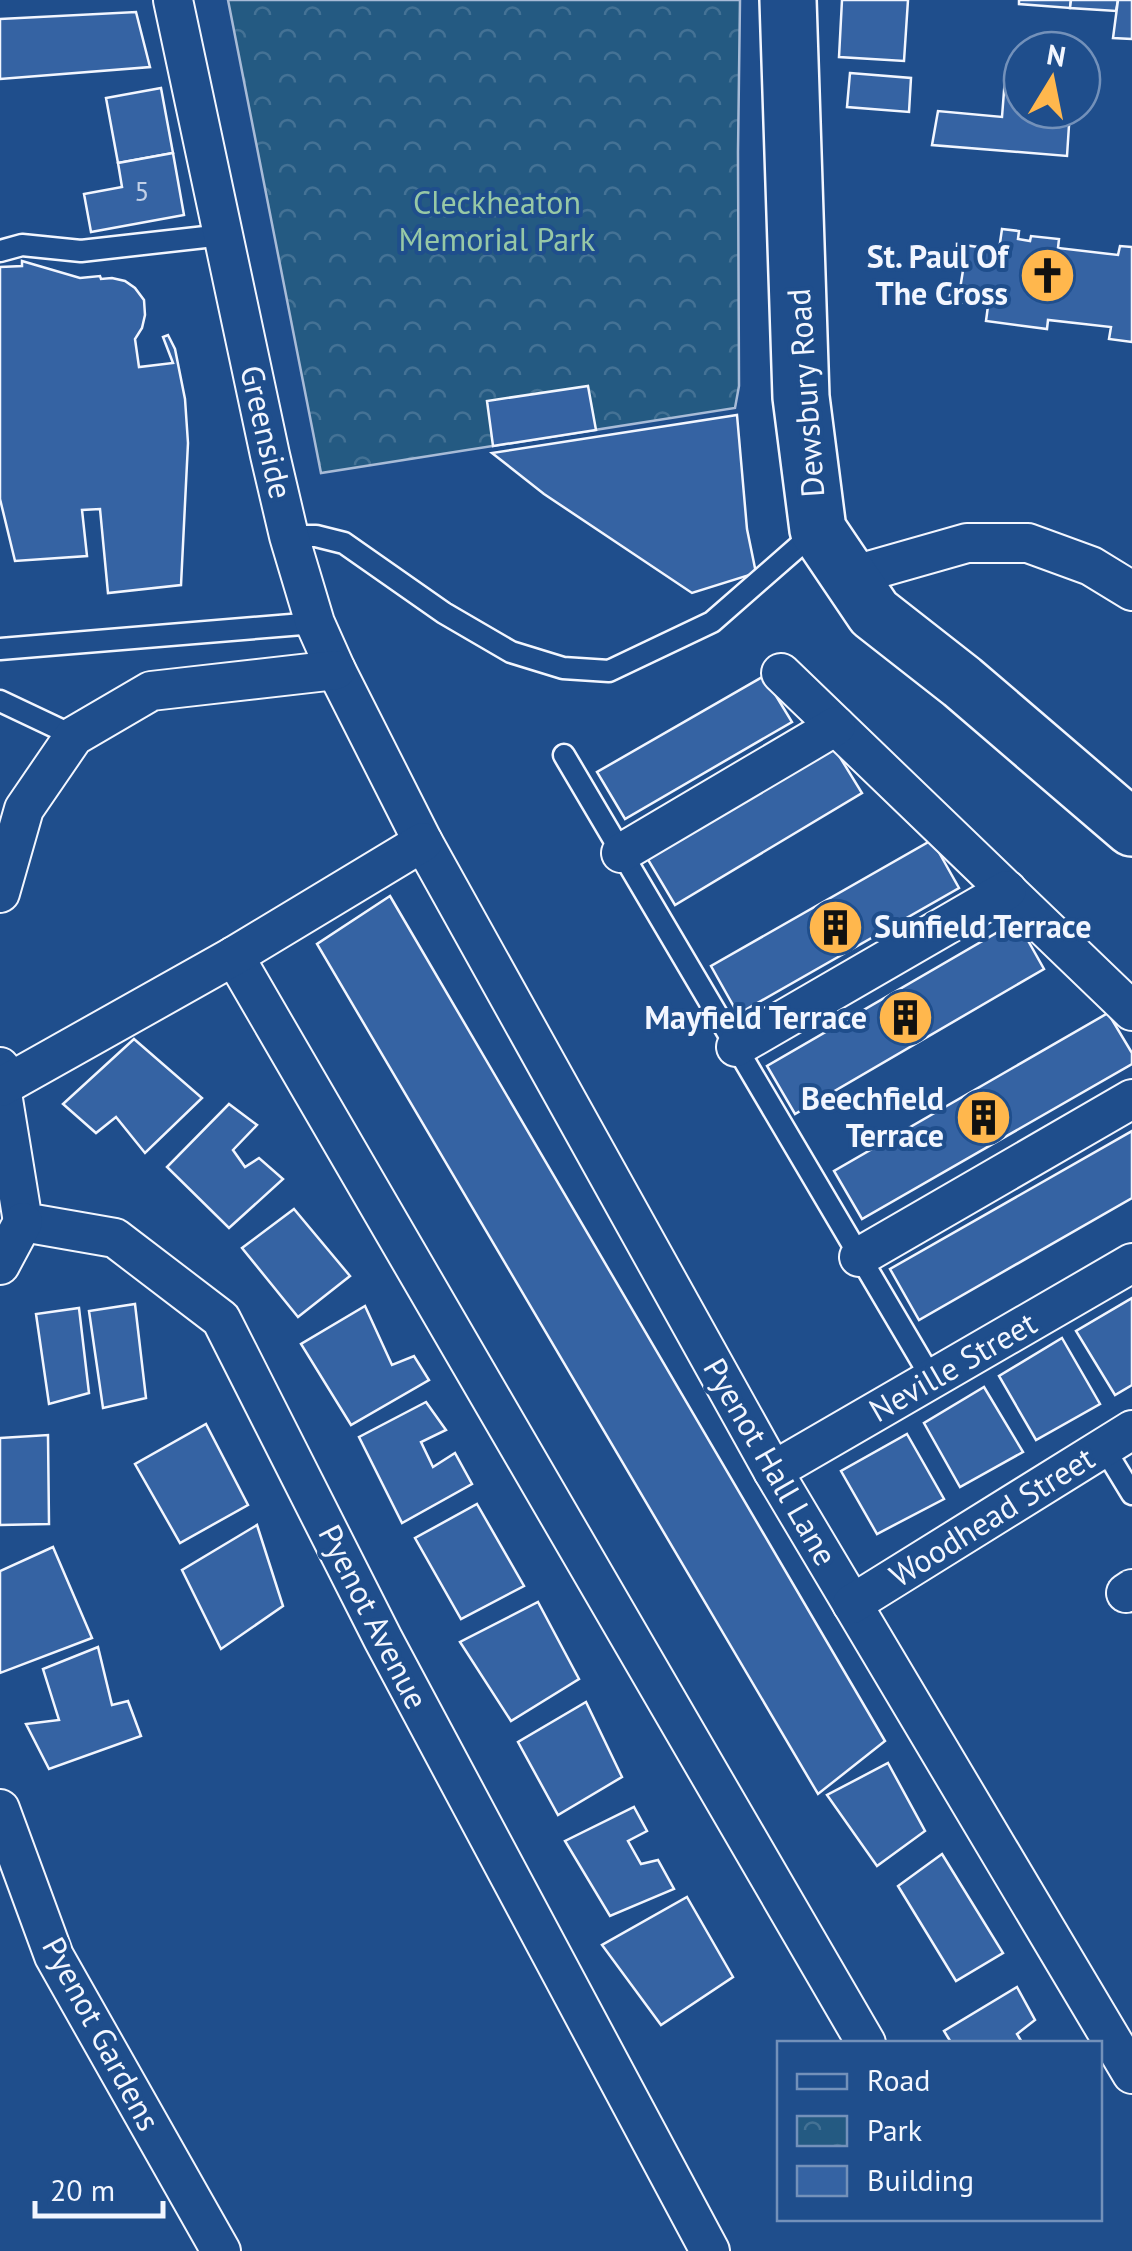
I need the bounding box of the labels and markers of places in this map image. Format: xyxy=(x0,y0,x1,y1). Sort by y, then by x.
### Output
place label: St. Paul Of The Cross xyxy=(867,235,1010,314)
church icon: St. Paul Of The Cross xyxy=(1017,245,1077,305)
building icon: Sunfield Terrace xyxy=(805,897,865,957)
place label: Sunfield Terrace xyxy=(874,905,1091,947)
building icon: Mayfield Terrace xyxy=(876,988,936,1048)
place label: Mayfield Terrace xyxy=(644,996,867,1038)
place label: Beechfield Terrace xyxy=(801,1077,944,1156)
building icon: Beechfield Terrace xyxy=(953,1087,1013,1147)

